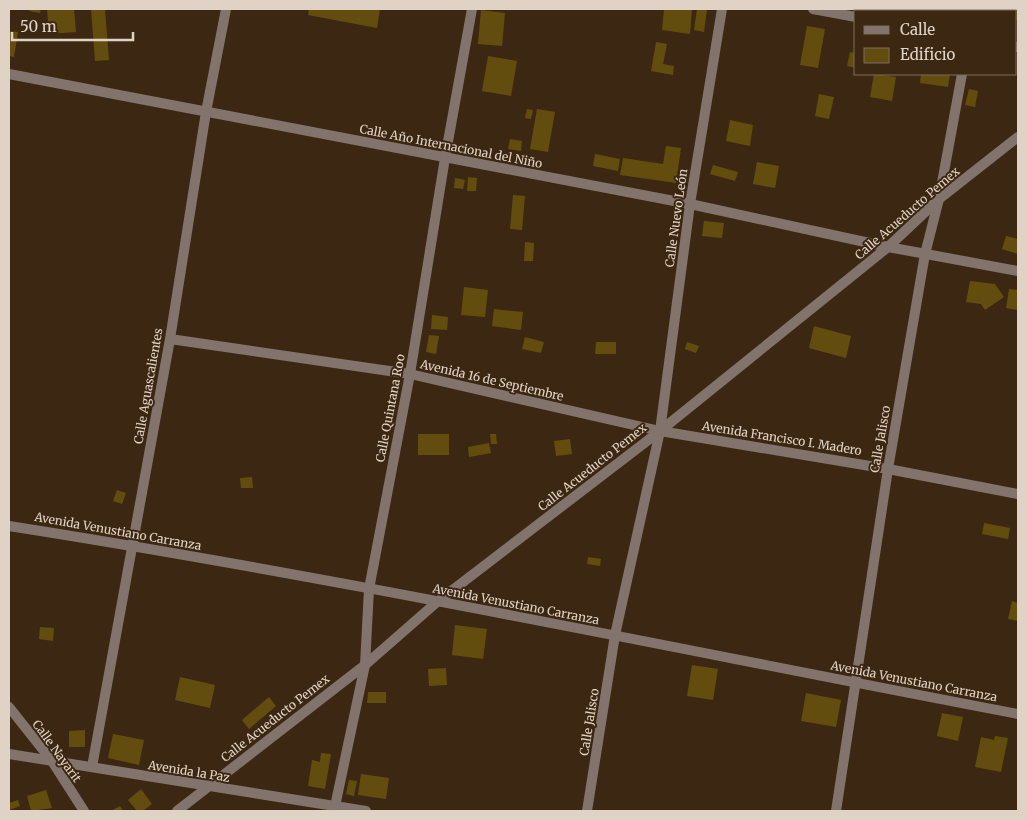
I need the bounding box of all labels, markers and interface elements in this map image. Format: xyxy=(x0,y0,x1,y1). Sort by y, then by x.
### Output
scale bar xyxy=(12,10,134,42)
legend xyxy=(854,10,1017,75)
text: 50 m xyxy=(20,17,57,36)
text: Calle xyxy=(900,20,935,39)
text: Edificio xyxy=(900,45,956,64)
street label: Calle Año Internacional del Niño xyxy=(358,121,544,171)
street label: Calle Acueducto Pemex xyxy=(852,163,963,262)
street label: Calle Nuevo León xyxy=(662,168,690,268)
street label: Calle Aguascalientes xyxy=(130,327,166,445)
street label: Calle Quintana Roo xyxy=(372,353,408,463)
street label: Avenida 16 de Septiembre xyxy=(418,356,565,404)
street label: Calle Jalisco xyxy=(867,404,893,474)
street label: Avenida Francisco I. Madero xyxy=(700,418,863,458)
street label: Calle Acueducto Pemex xyxy=(535,419,650,514)
street label: Avenida Venustiano Carranza xyxy=(32,509,203,553)
street label: Avenida Venustiano Carranza xyxy=(431,580,601,628)
street label: Avenida Venustiano Carranza xyxy=(829,657,999,705)
street label: Calle Acueducto Pemex xyxy=(218,670,333,765)
street label: Calle Jalisco xyxy=(576,687,602,757)
street label: Calle Nayarit xyxy=(29,717,85,785)
street label: Avenida la Paz xyxy=(146,757,231,785)

